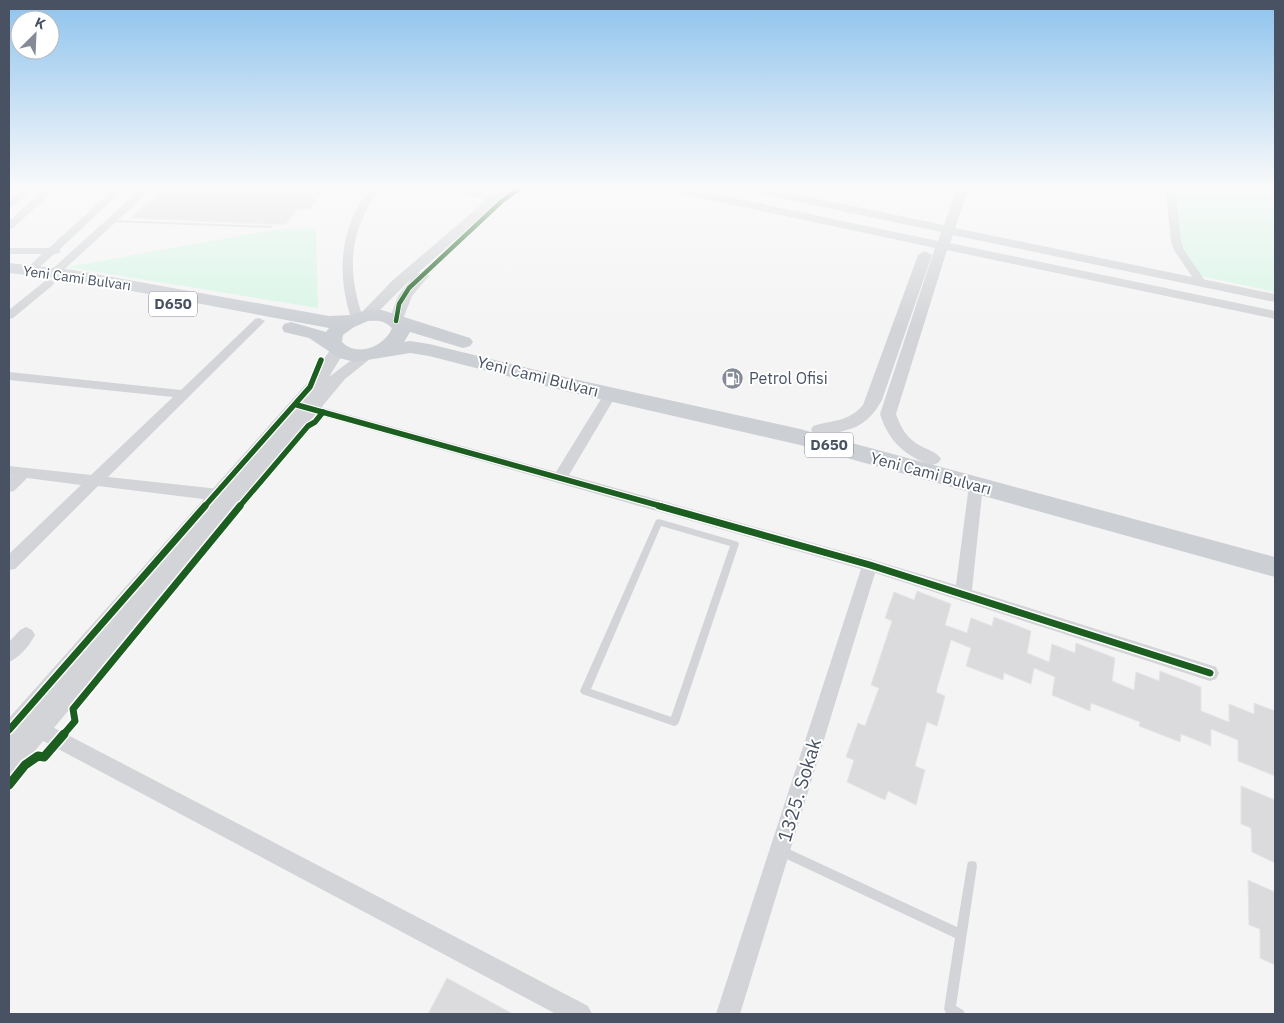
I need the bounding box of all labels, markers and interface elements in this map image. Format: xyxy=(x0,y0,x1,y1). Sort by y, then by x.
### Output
north arrow xyxy=(10,10,60,60)
text: K xyxy=(32,13,49,33)
street label: Yeni Cami Bulvarı xyxy=(22,262,132,294)
road number: D650 xyxy=(149,292,197,316)
street label: Yeni Cami Bulvarı xyxy=(475,351,601,401)
fuel station icon: Petrol Ofisi xyxy=(721,366,745,390)
place label: Petrol Ofisi xyxy=(749,368,828,388)
road number: D650 xyxy=(805,432,853,458)
street label: Yeni Cami Bulvarı xyxy=(868,447,994,499)
street label: 1325. Sokak xyxy=(772,735,826,845)

